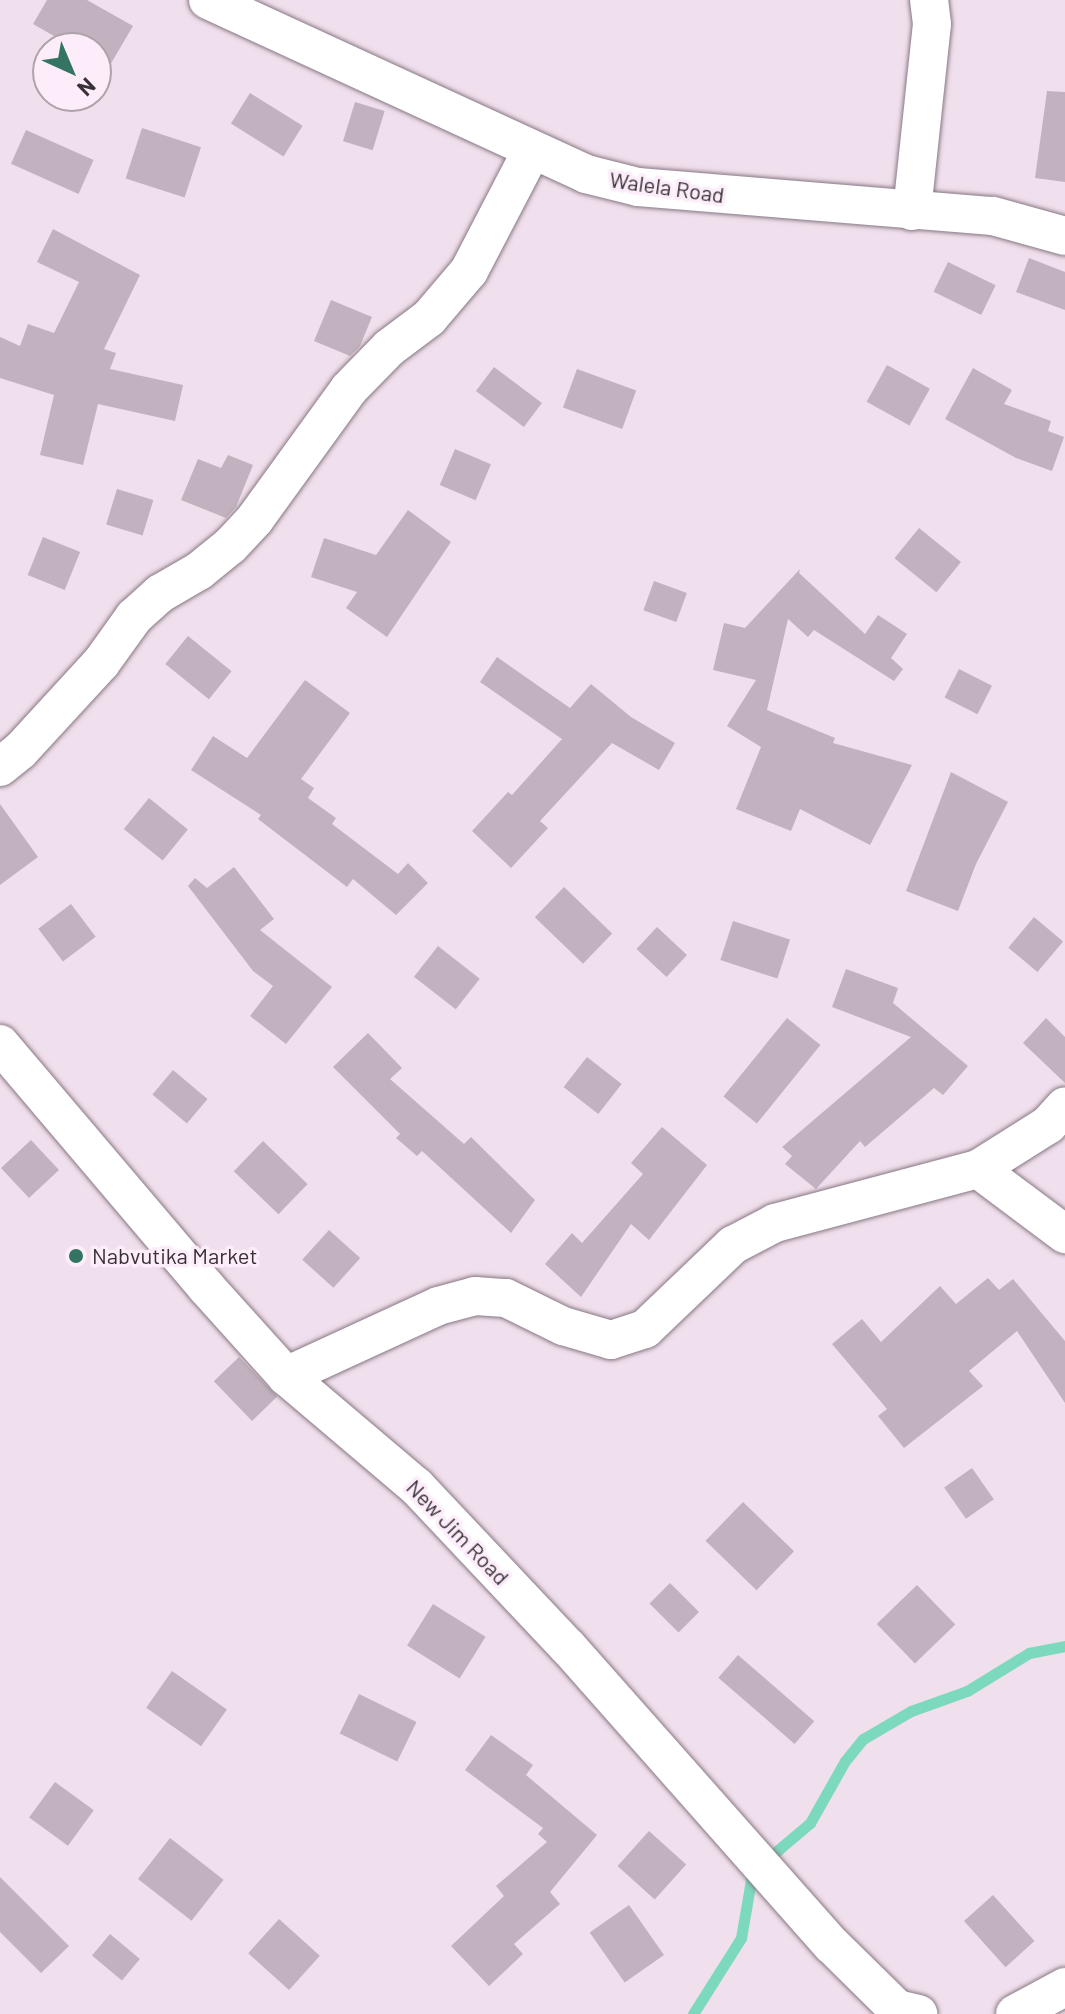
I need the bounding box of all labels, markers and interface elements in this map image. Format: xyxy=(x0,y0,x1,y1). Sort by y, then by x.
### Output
north arrow xyxy=(32,32,112,112)
text: N xyxy=(73,73,102,102)
street label: Walela Road xyxy=(608,166,726,208)
place label: Nabvutika Market xyxy=(92,1243,257,1269)
marker: Nabvutika Market xyxy=(67,1247,85,1265)
street label: New Jim Road xyxy=(401,1474,515,1590)

